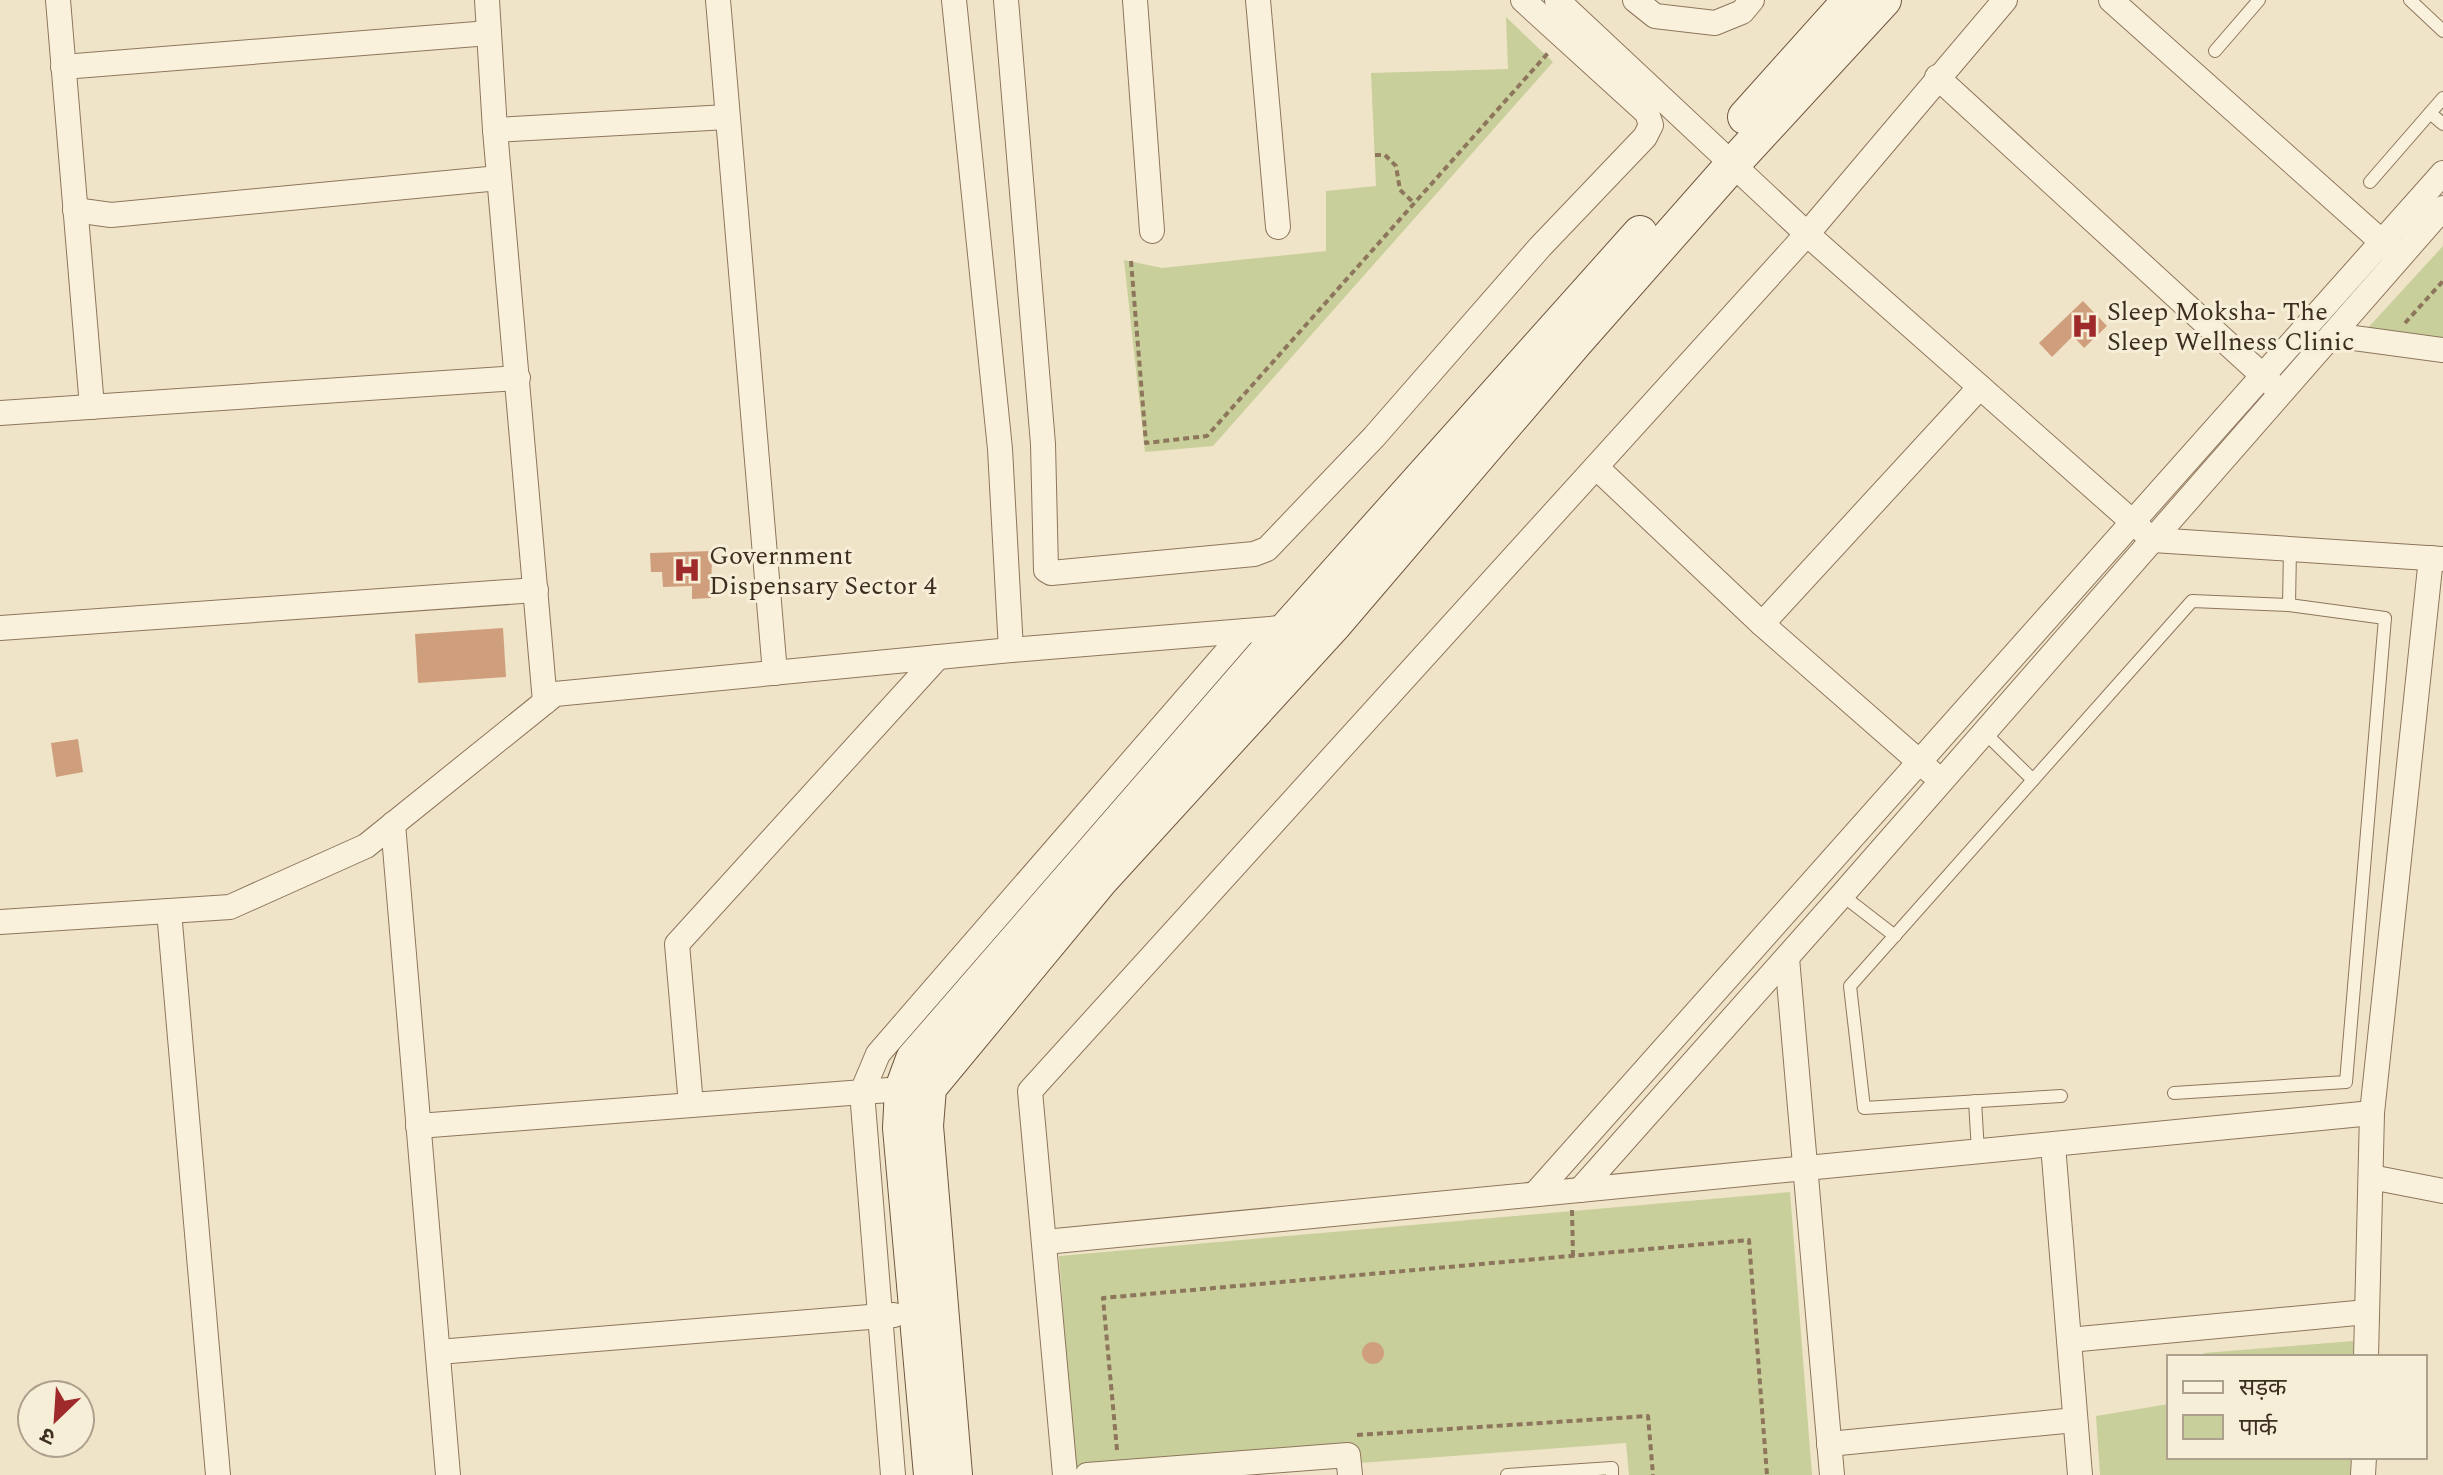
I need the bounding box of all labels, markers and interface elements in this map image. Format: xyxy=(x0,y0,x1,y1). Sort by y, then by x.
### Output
place label: Sleep Moksha- The Sleep Wellness Clinic xyxy=(2107,292,2354,362)
hospital icon: Sleep Moksha- The Sleep Wellness Clinic xyxy=(2070,311,2100,341)
place label: Government Dispensary Sector 4 xyxy=(709,536,937,606)
hospital icon: Government Dispensary Sector 4 xyxy=(672,555,702,585)
legend xyxy=(2167,1355,2427,1459)
text: सड़क xyxy=(2239,1370,2287,1406)
north arrow xyxy=(16,1379,96,1459)
text: पार्क xyxy=(2239,1410,2278,1446)
text: उ xyxy=(34,1418,61,1453)

